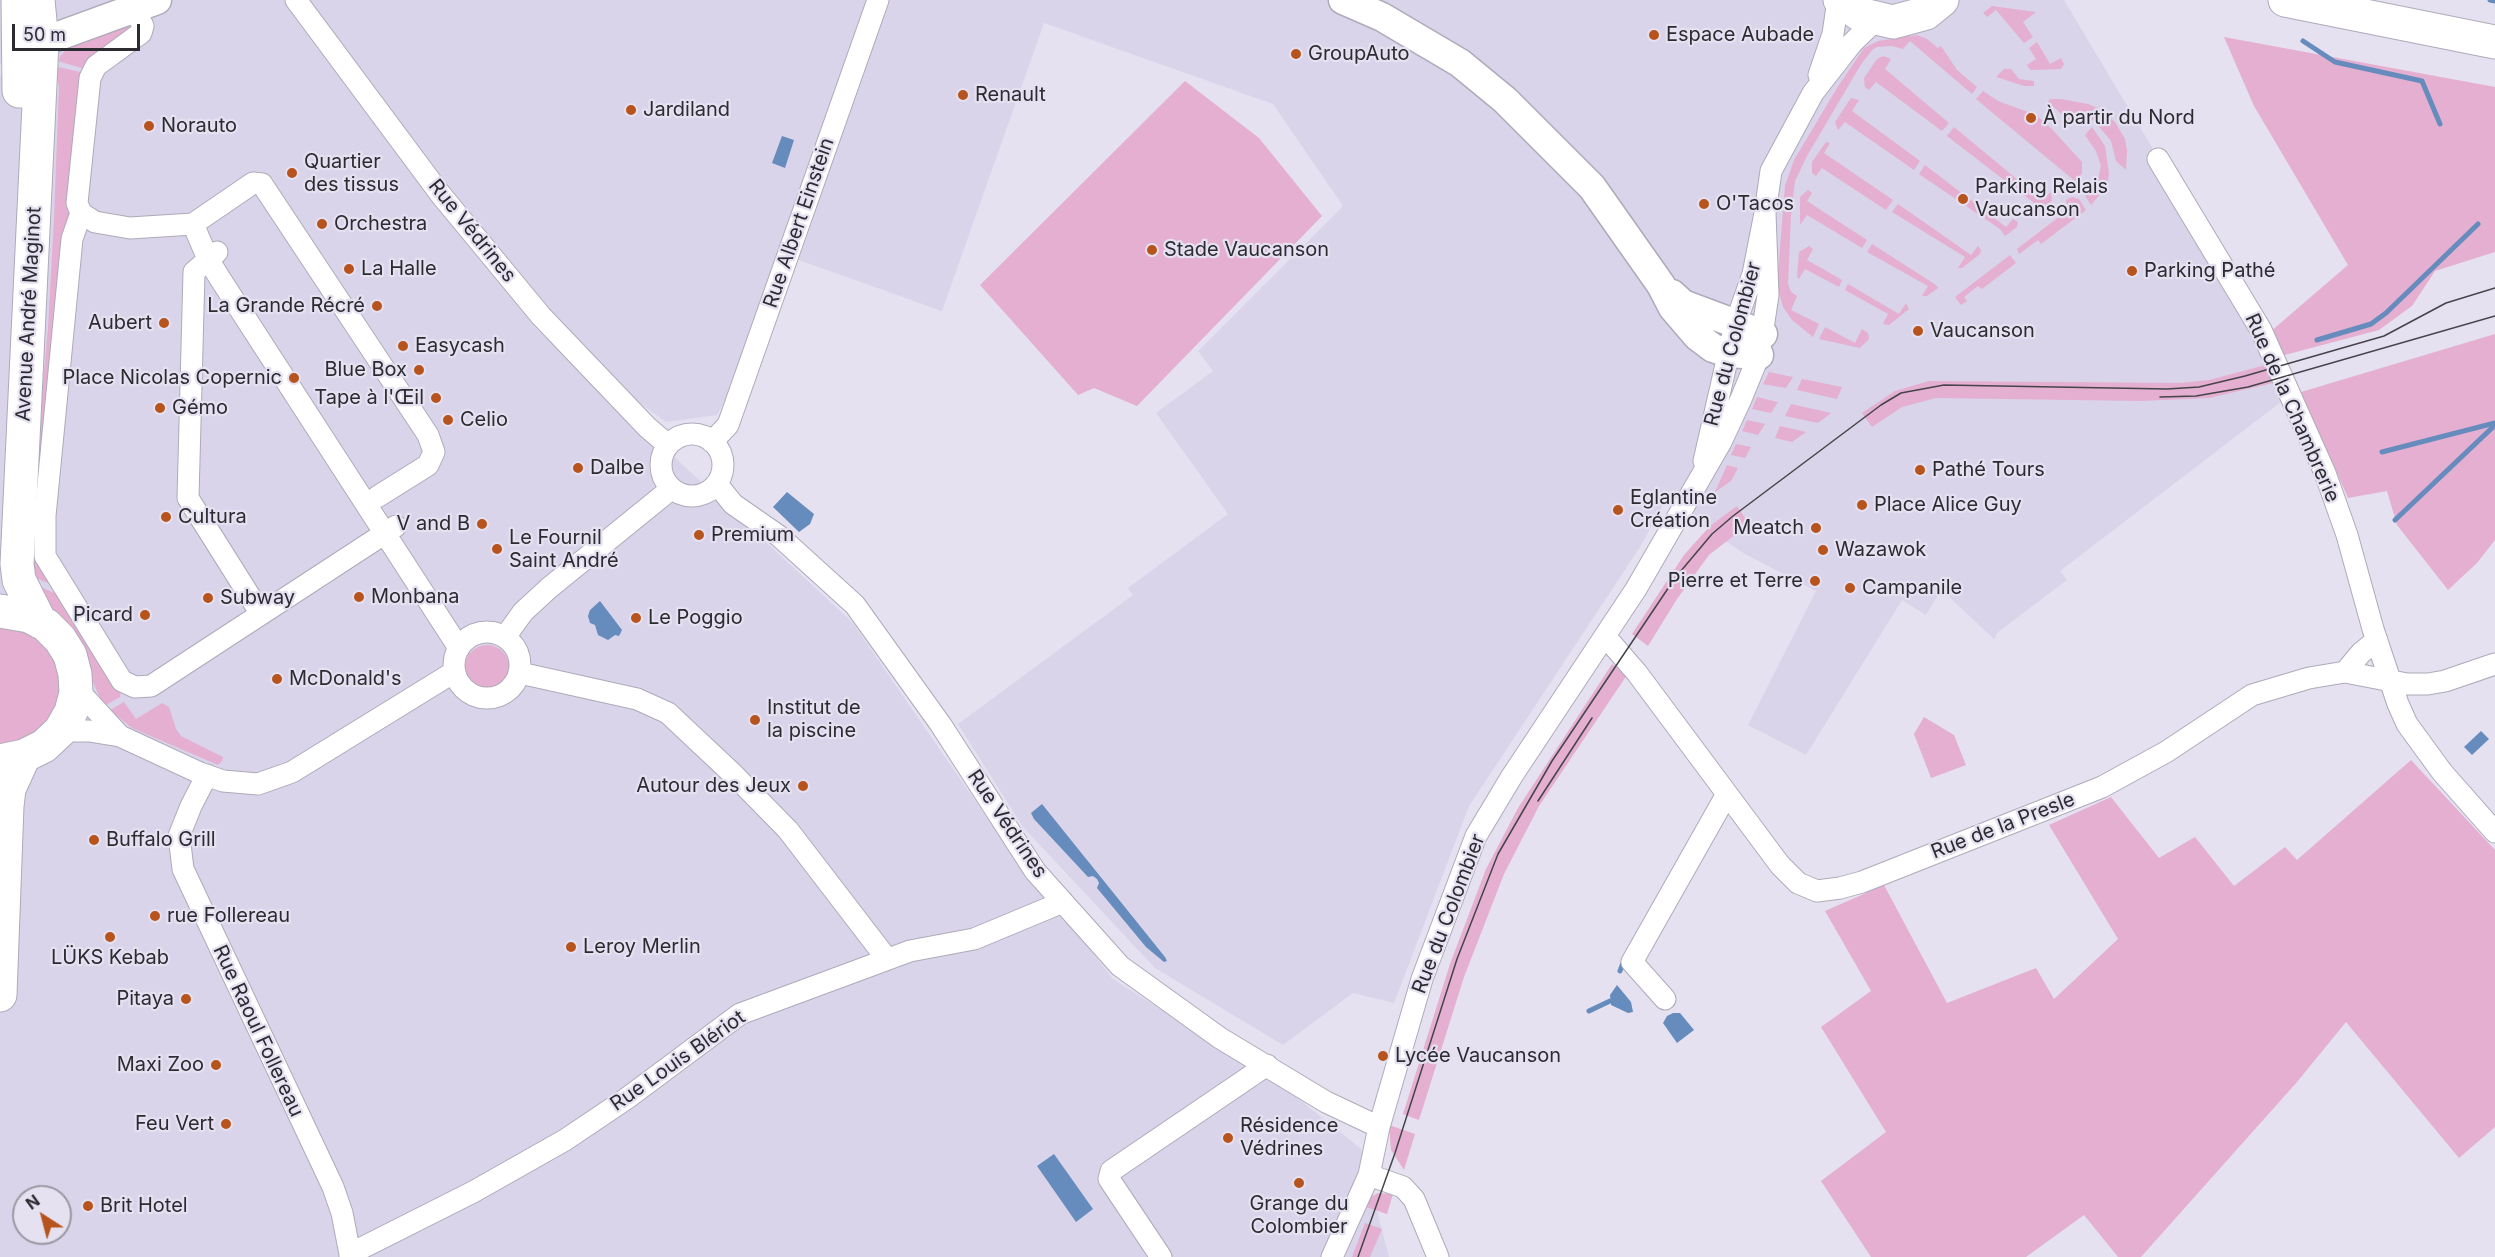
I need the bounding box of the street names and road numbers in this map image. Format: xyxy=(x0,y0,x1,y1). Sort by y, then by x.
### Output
street label: Rue Albert Einstein xyxy=(759,135,839,311)
street label: Rue Védrines xyxy=(423,175,521,287)
street label: Avenue André Maginot xyxy=(11,206,47,422)
street label: Rue du Colombier xyxy=(1700,259,1766,429)
street label: Rue de la Chambrerie xyxy=(2240,310,2344,506)
street label: Rue Védrines xyxy=(962,765,1052,883)
street label: Rue de la Presle xyxy=(1928,788,2078,864)
street label: Rue du Colombier xyxy=(1408,831,1490,997)
street label: Rue Raoul Follereau xyxy=(208,941,308,1121)
street label: Rue Louis Blériot xyxy=(606,1006,750,1116)

